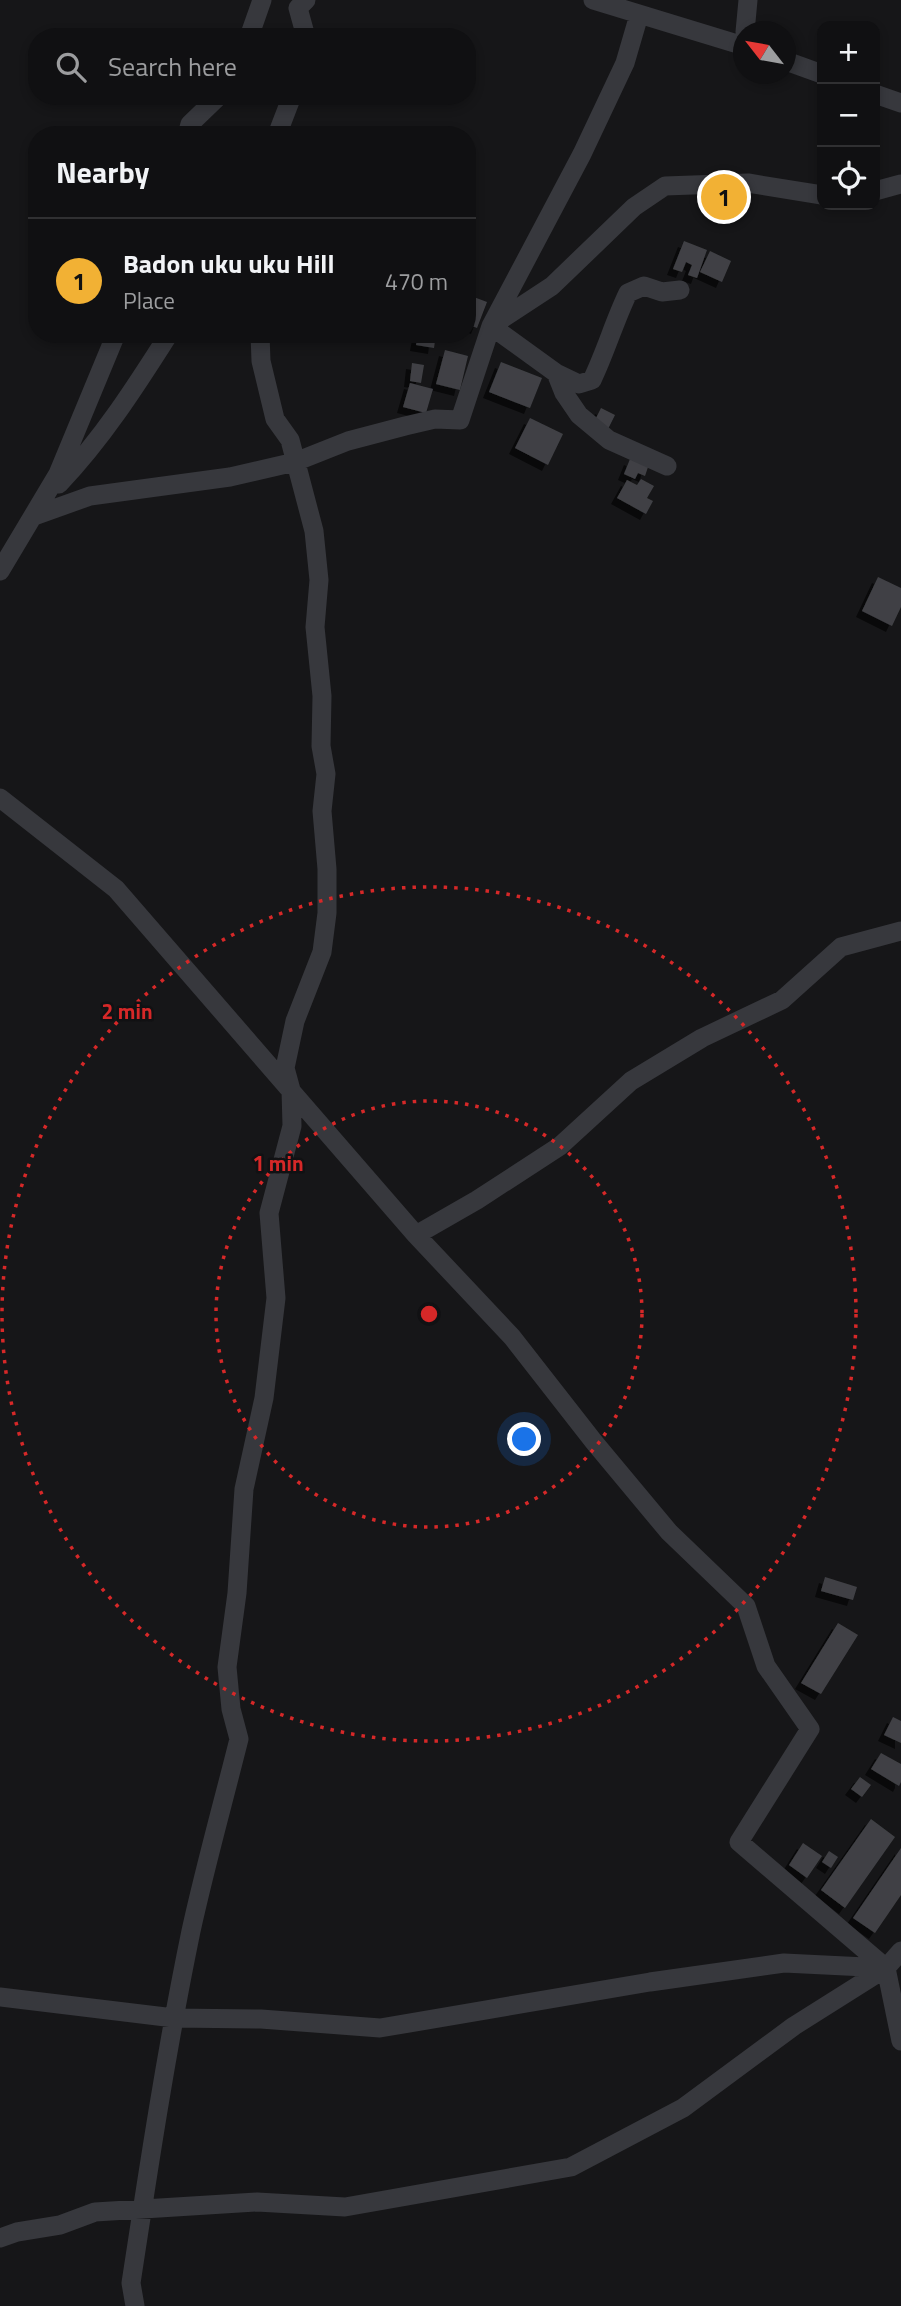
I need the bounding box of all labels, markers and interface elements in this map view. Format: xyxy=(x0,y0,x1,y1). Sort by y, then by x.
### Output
north arrow xyxy=(733,21,796,84)
map controls xyxy=(817,21,880,210)
button: + xyxy=(817,21,880,84)
search box xyxy=(28,28,476,105)
text: Search here xyxy=(108,47,237,86)
icon: search xyxy=(52,48,90,86)
button: − xyxy=(817,84,880,147)
button: locate xyxy=(817,147,880,210)
text: Nearby xyxy=(56,149,149,195)
pin: 1 xyxy=(701,171,747,223)
text: Badon uku uku Hill xyxy=(123,244,334,283)
text: 1 xyxy=(73,264,85,299)
text: 470 m xyxy=(385,264,448,299)
text: Place xyxy=(123,283,175,318)
text: 2 min xyxy=(101,995,153,1027)
text: 1 min xyxy=(252,1147,304,1179)
centre of rings xyxy=(417,1302,441,1326)
your location xyxy=(507,1422,541,1456)

